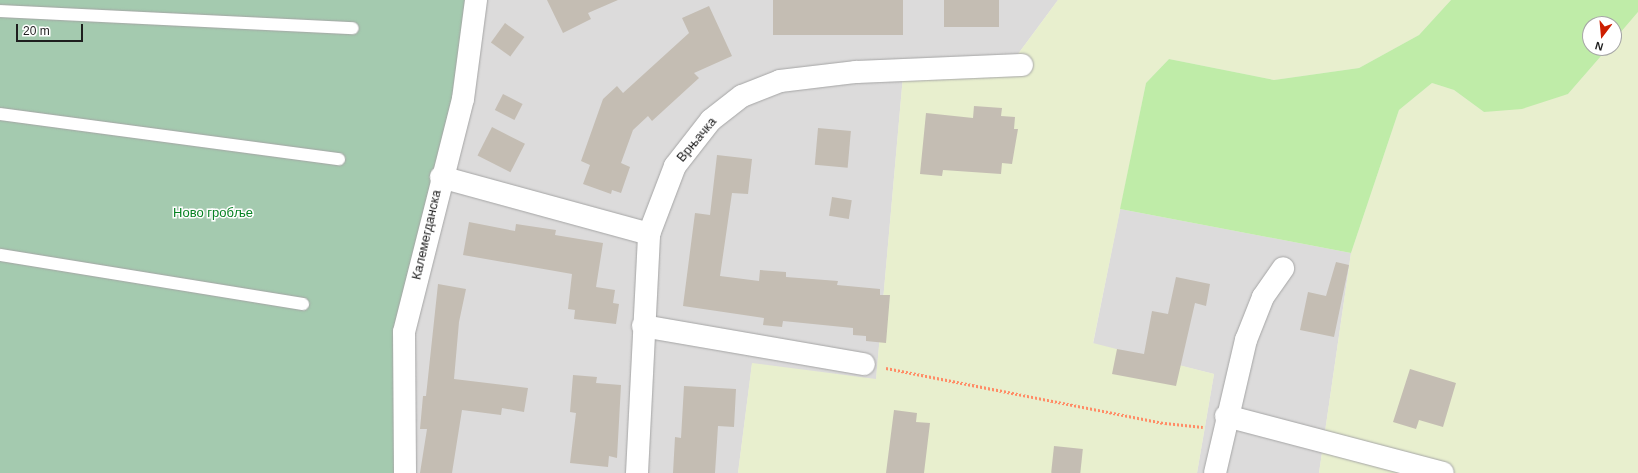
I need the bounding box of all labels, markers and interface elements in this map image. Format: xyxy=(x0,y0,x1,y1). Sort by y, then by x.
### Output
scale bar xyxy=(18,16,85,42)
north arrow xyxy=(1582,16,1622,56)
text: 20 m xyxy=(23,24,50,38)
text: N xyxy=(1593,40,1604,53)
street label: Врњачка xyxy=(674,115,720,165)
street label: Калемегданска xyxy=(409,189,445,281)
park label: Ново гробље xyxy=(173,205,253,221)

